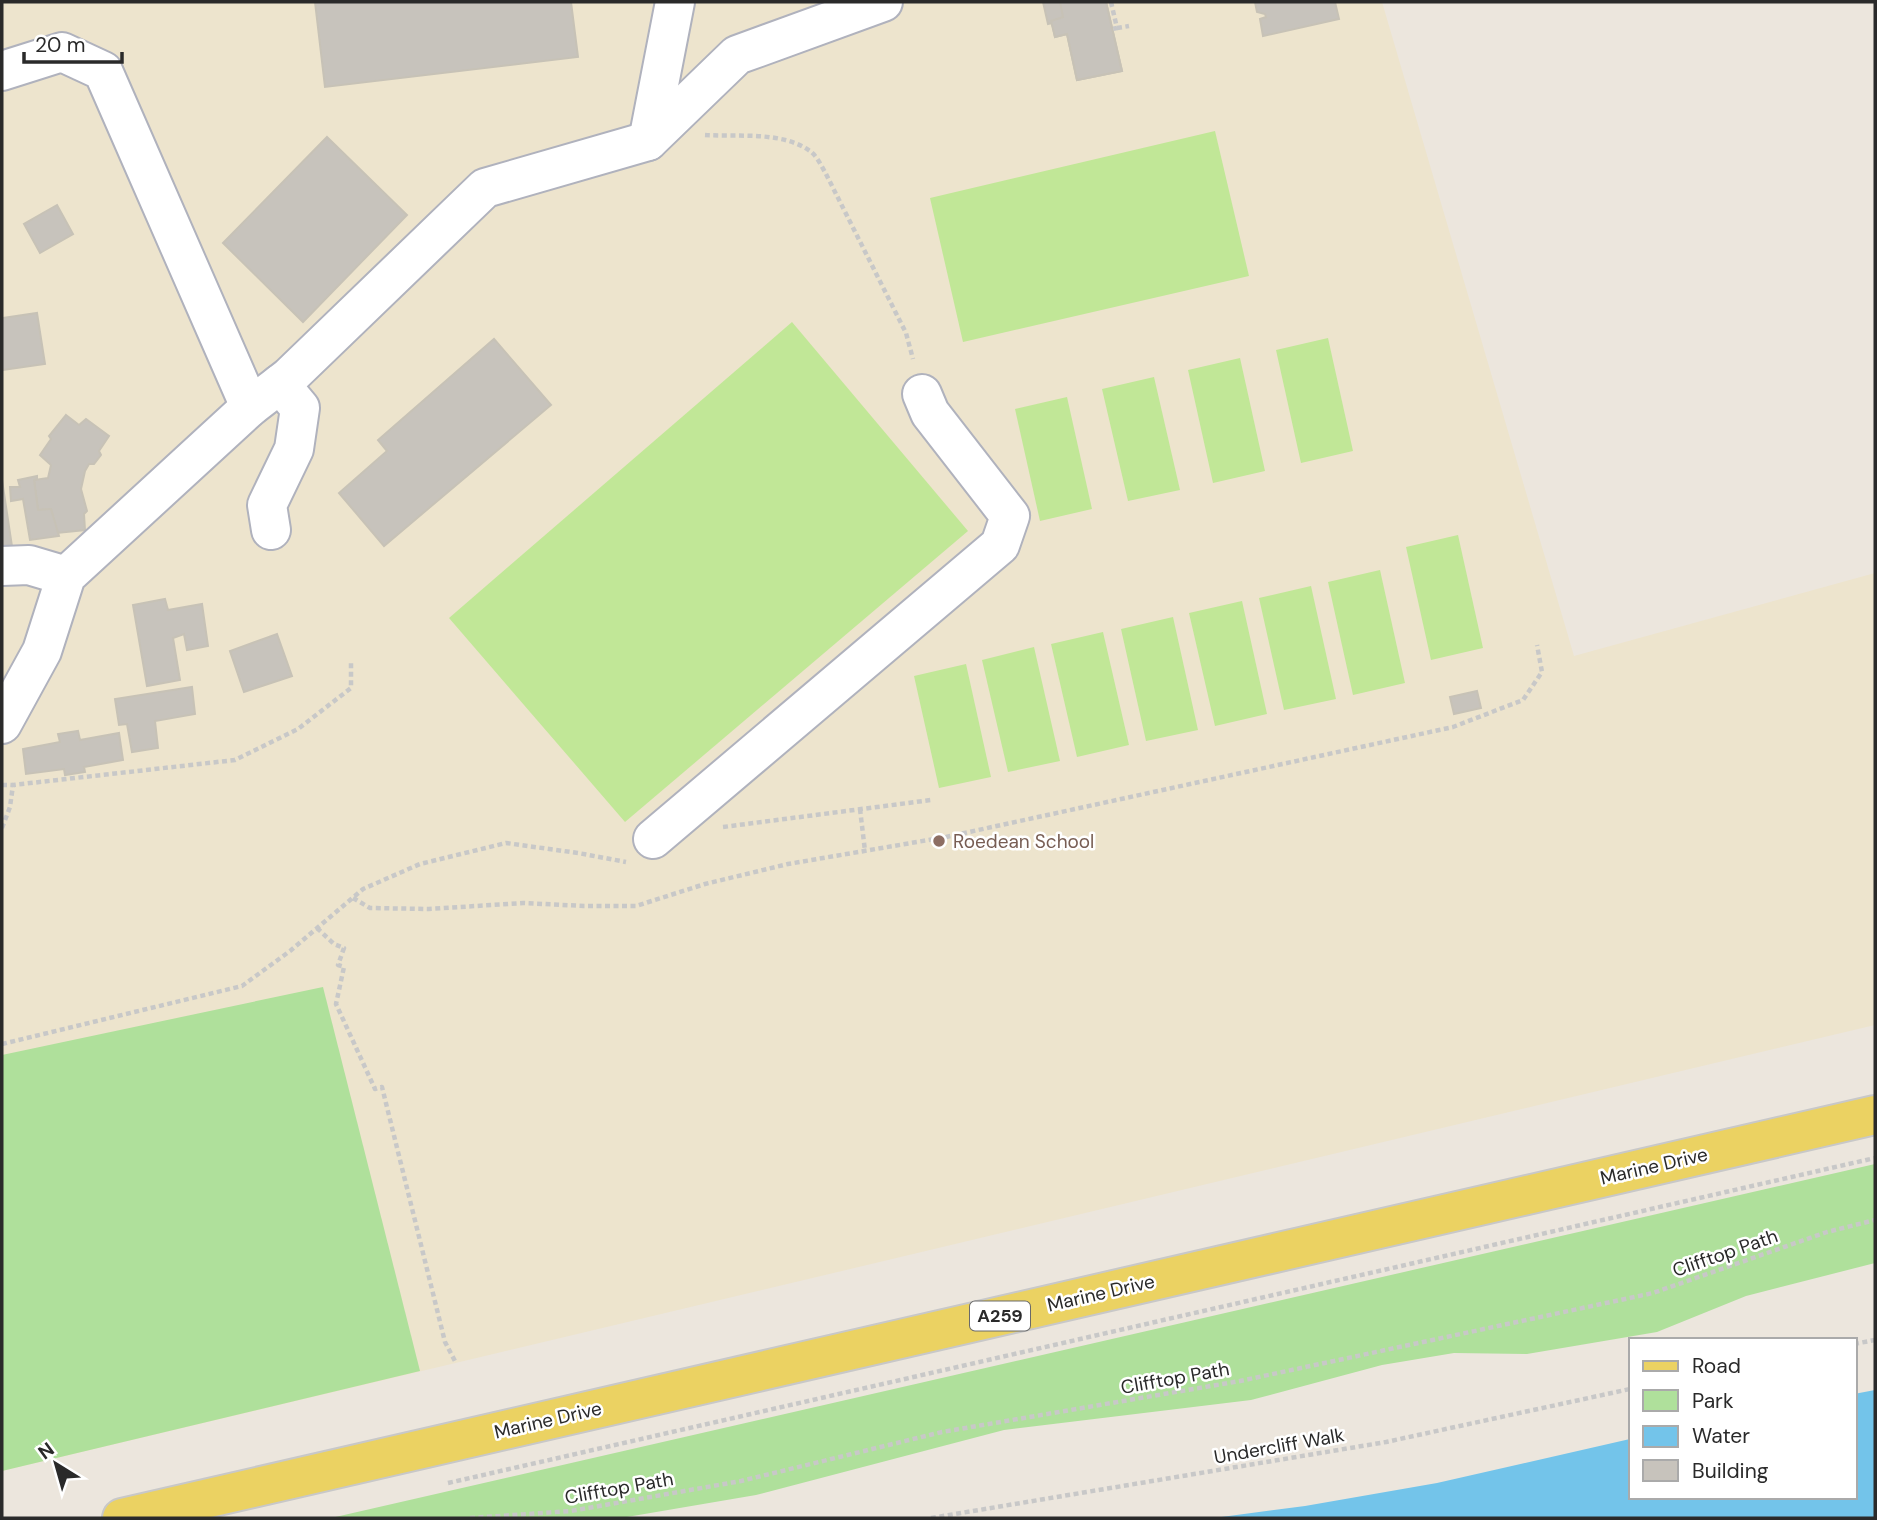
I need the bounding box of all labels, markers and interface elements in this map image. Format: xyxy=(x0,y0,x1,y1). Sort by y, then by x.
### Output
scale bar xyxy=(24,21,122,65)
text: 20 m xyxy=(35,31,86,59)
place label: Roedean School xyxy=(953,829,1094,854)
marker: Roedean School xyxy=(931,833,947,849)
street label: Marine Drive xyxy=(1598,1141,1710,1191)
street label: Clifftop Path xyxy=(1669,1223,1781,1283)
street label: Marine Drive xyxy=(1045,1268,1157,1318)
road number: A259 xyxy=(970,1302,1030,1330)
legend xyxy=(1629,1338,1856,1499)
text: Road xyxy=(1692,1352,1741,1380)
street label: Clifftop Path xyxy=(1119,1356,1231,1400)
text: Park xyxy=(1692,1387,1734,1415)
street label: Marine Drive xyxy=(492,1395,604,1445)
street label: Undercliff Walk xyxy=(1212,1422,1347,1470)
text: Water xyxy=(1692,1422,1750,1450)
north arrow xyxy=(21,1429,91,1499)
text: N xyxy=(33,1437,59,1465)
text: Building xyxy=(1692,1457,1769,1485)
street label: Clifftop Path xyxy=(563,1466,675,1510)

